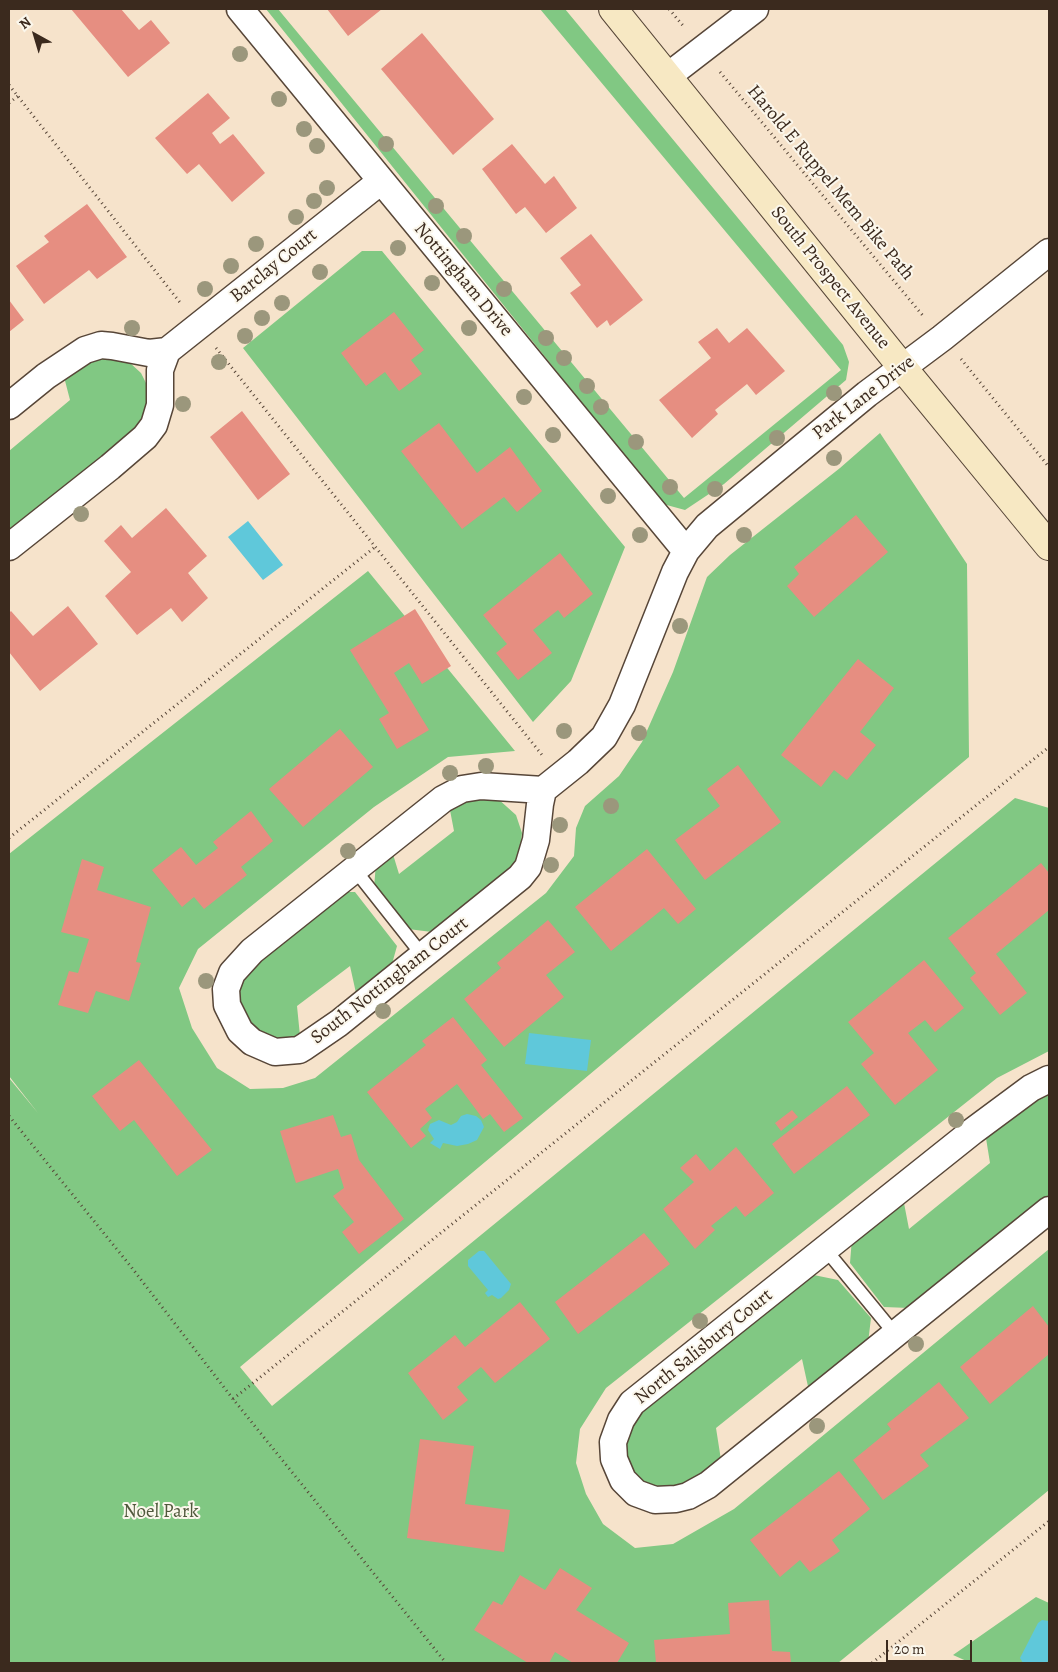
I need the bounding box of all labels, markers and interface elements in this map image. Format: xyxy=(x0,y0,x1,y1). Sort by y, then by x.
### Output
north arrow xyxy=(10,10,60,60)
text: N xyxy=(15,12,35,34)
street label: Harold E Ruppel Mem Bike Path xyxy=(741,81,919,285)
street label: South Prospect Avenue xyxy=(765,202,895,354)
street label: Nottingham Drive xyxy=(409,218,517,342)
street label: Barclay Court xyxy=(226,224,322,308)
street label: Park Lane Drive xyxy=(808,351,920,445)
street label: South Nottingham Court xyxy=(307,912,473,1050)
street label: North Salisbury Court xyxy=(630,1284,778,1410)
park label: Noel Park xyxy=(123,1501,199,1523)
scale bar xyxy=(888,1630,974,1662)
text: 20 m xyxy=(894,1639,925,1659)

